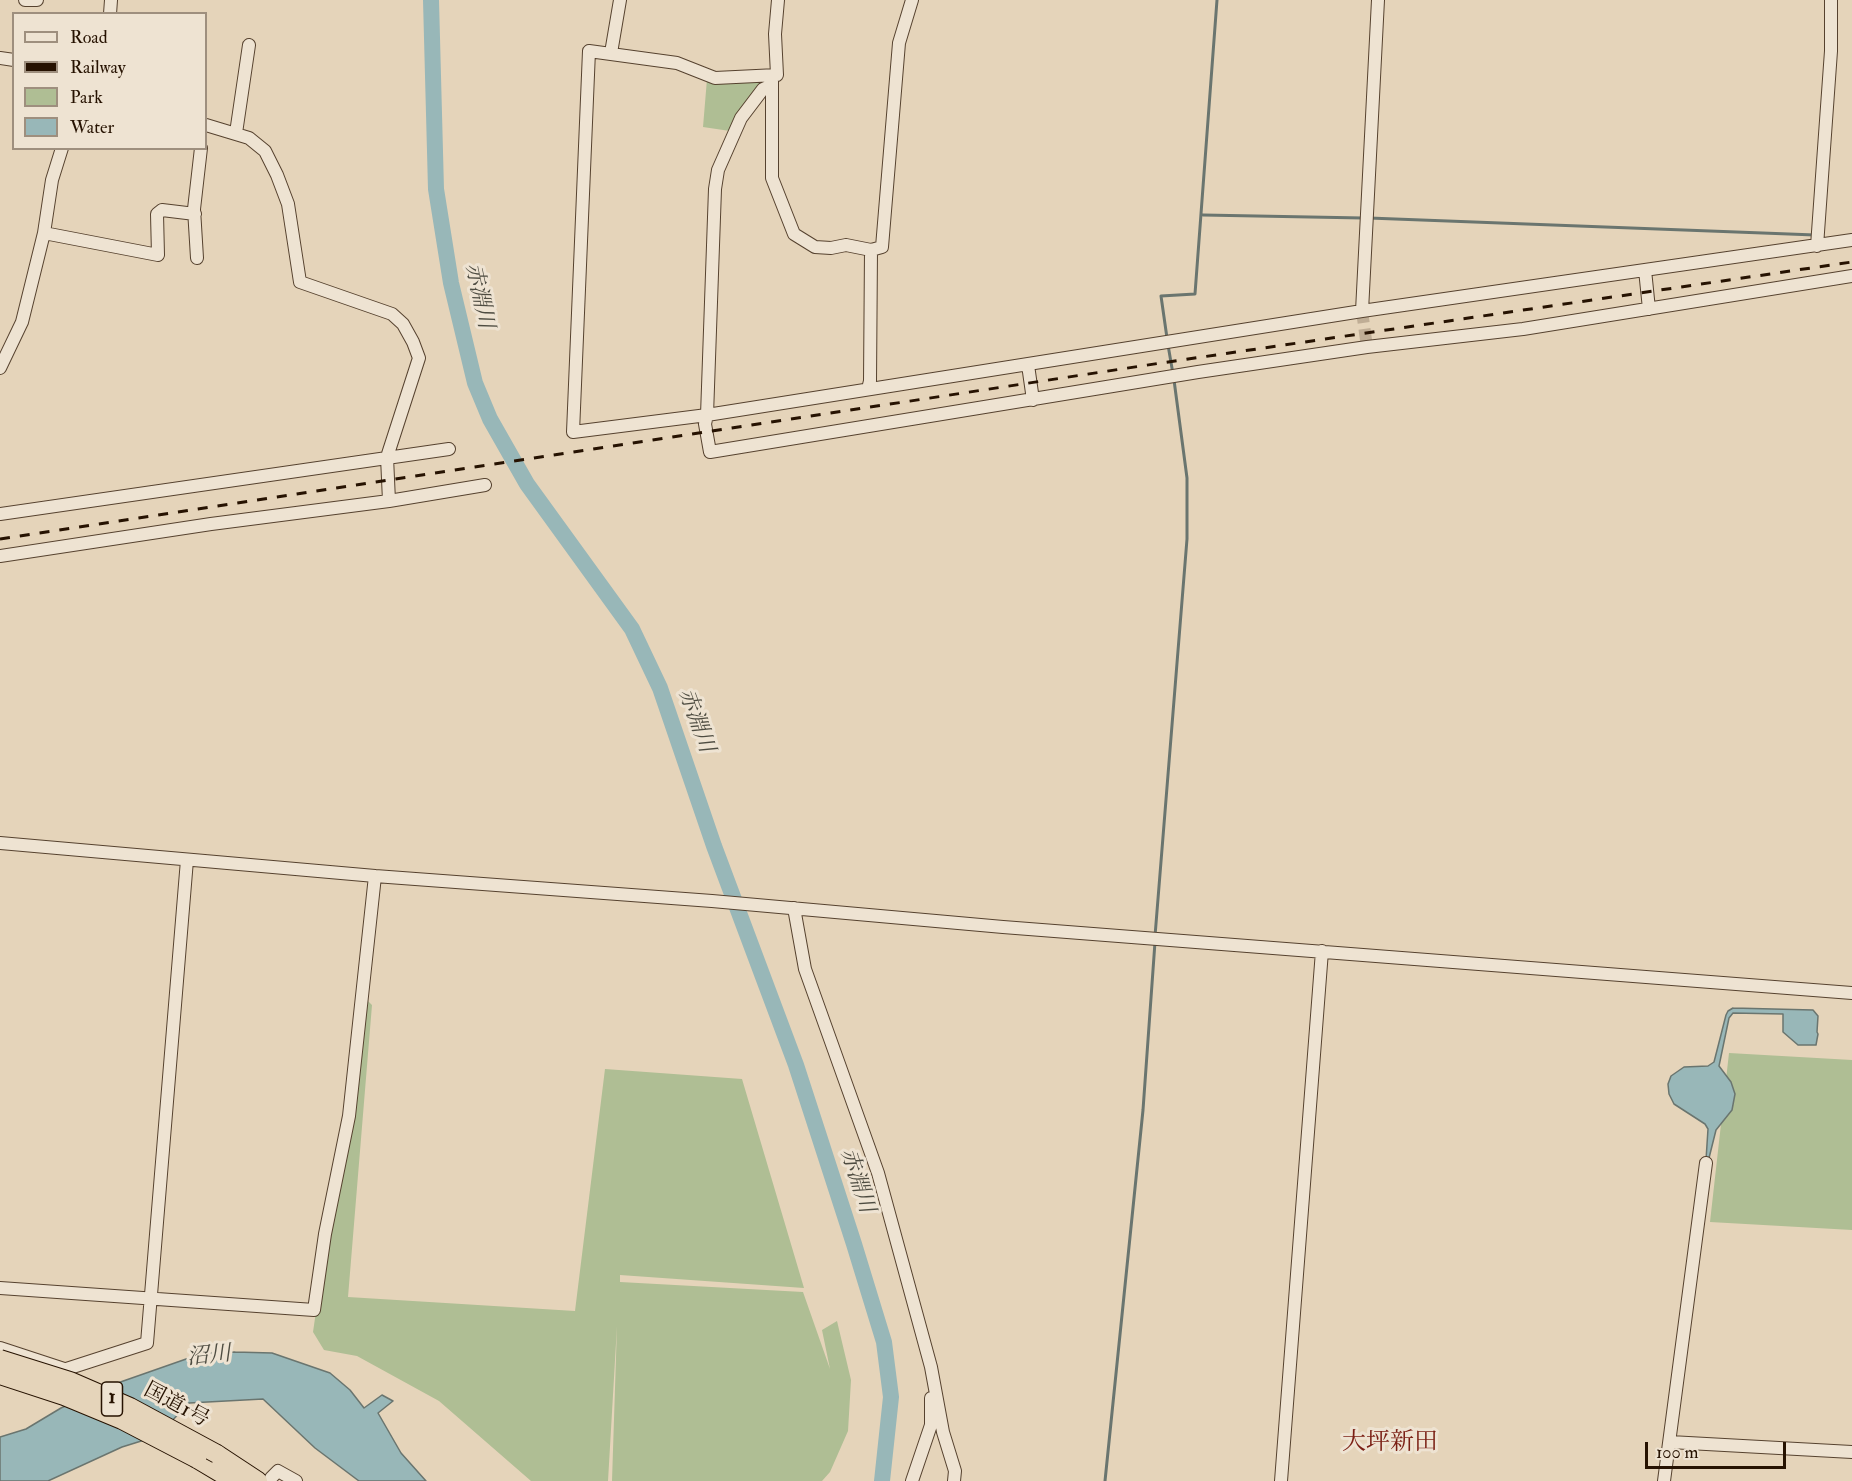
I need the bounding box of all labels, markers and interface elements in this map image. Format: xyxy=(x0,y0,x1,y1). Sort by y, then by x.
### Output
legend xyxy=(12,12,207,150)
text: Road xyxy=(70,26,108,49)
text: Railway xyxy=(70,56,126,79)
text: Park xyxy=(70,86,103,109)
text: Water xyxy=(70,116,114,139)
water label: 赤淵川 xyxy=(458,261,498,331)
water label: 赤淵川 xyxy=(671,685,719,757)
water label: 赤淵川 xyxy=(833,1146,879,1216)
water label: 沼川 xyxy=(186,1342,232,1372)
street label: 国道1号 xyxy=(139,1378,213,1434)
road number: 1 xyxy=(102,1382,122,1416)
district label: 大坪新田 xyxy=(1342,1430,1438,1458)
scale bar xyxy=(1648,1430,1789,1468)
text: 100 m xyxy=(1656,1441,1699,1464)

